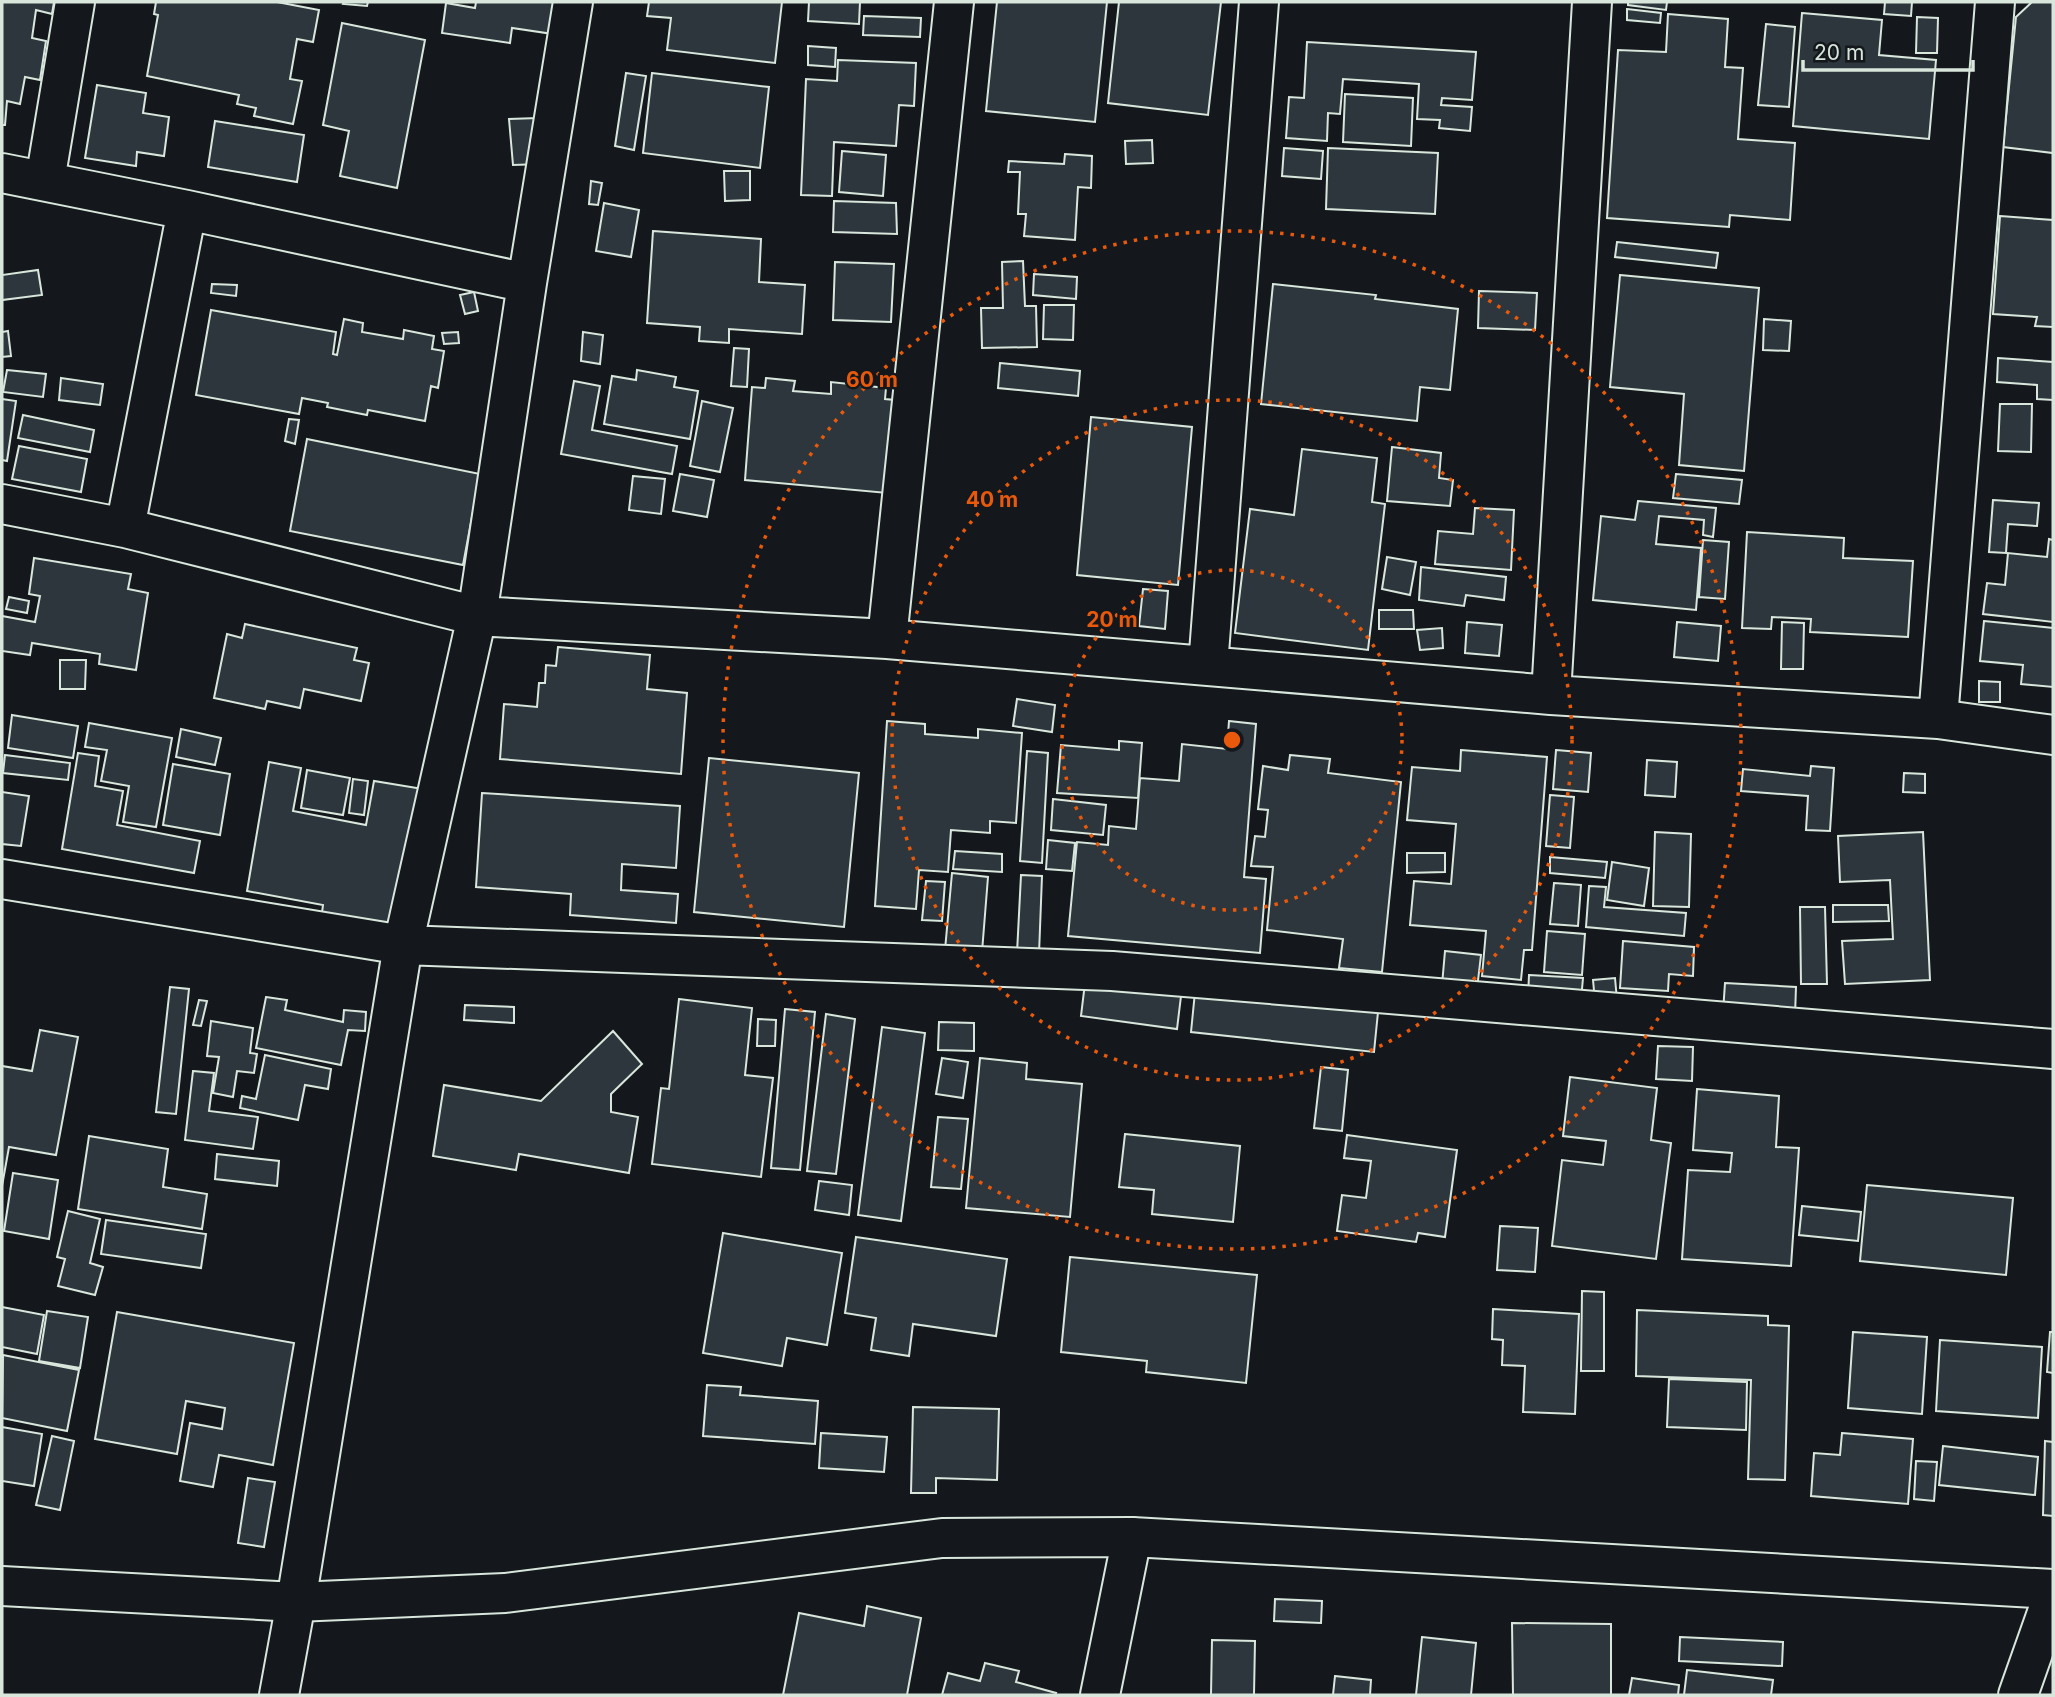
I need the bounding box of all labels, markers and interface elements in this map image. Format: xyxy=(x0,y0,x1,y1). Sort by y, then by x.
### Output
scale bar xyxy=(1803,28,1973,72)
text: 20 m xyxy=(1814,40,1864,65)
text: 60 m xyxy=(846,367,898,392)
text: 40 m xyxy=(966,487,1018,512)
text: 20 m xyxy=(1086,607,1138,632)
centre of rings xyxy=(1220,728,1244,752)

